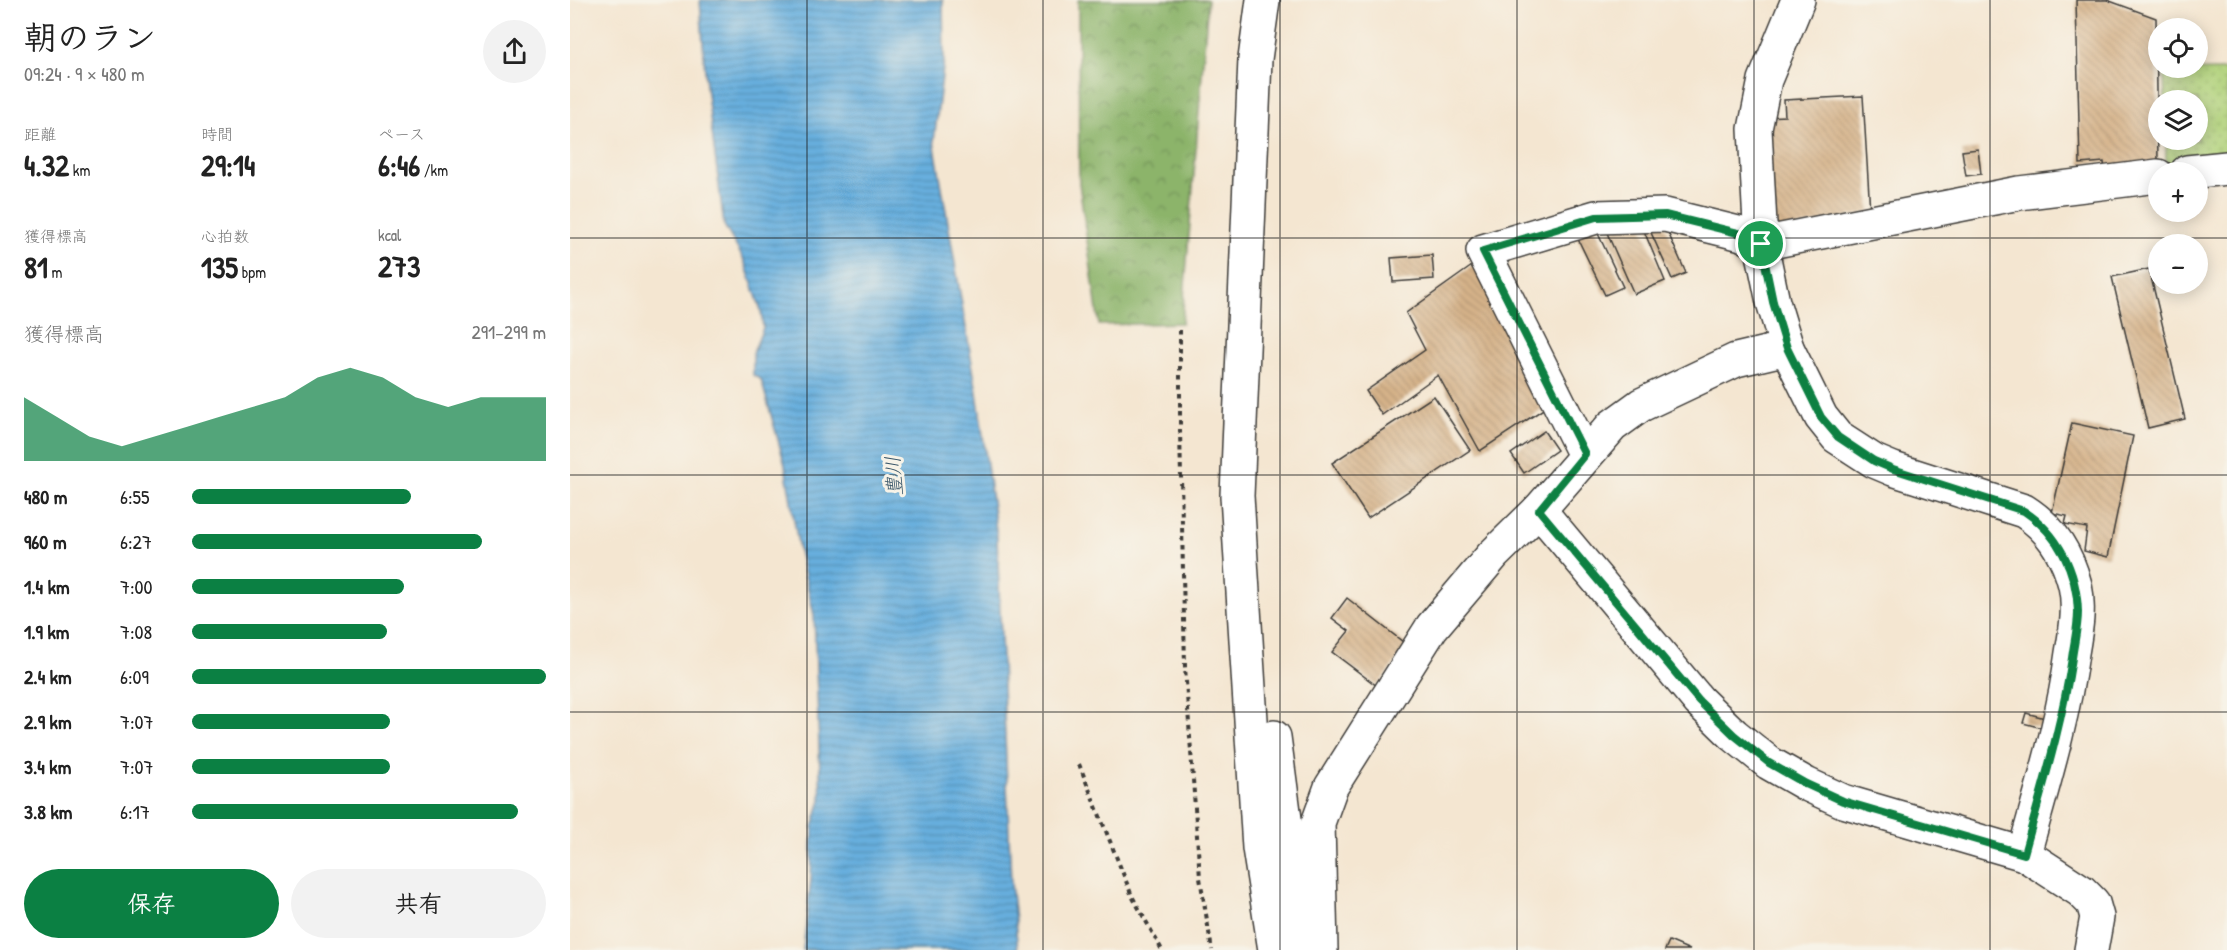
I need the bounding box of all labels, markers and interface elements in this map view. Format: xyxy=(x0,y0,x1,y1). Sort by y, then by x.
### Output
text: 朝のラン xyxy=(24,15,156,59)
map controls xyxy=(2148,18,2208,294)
button: locate xyxy=(2148,18,2208,78)
button: share xyxy=(483,20,546,83)
text: 09:24 · 9 × 480 m xyxy=(24,60,145,87)
button: layers xyxy=(2148,90,2208,150)
text: 距離 xyxy=(24,123,56,145)
text: 時間 xyxy=(201,123,233,145)
text: ペース xyxy=(378,123,425,145)
text: 4.32 xyxy=(24,145,69,185)
text: 29:14 xyxy=(201,145,255,185)
text: 6:46 xyxy=(378,145,420,185)
text: km xyxy=(69,159,90,181)
text: /km xyxy=(420,159,448,181)
button: + xyxy=(2148,162,2208,222)
pin xyxy=(1735,218,1786,269)
text: kcal xyxy=(378,224,401,246)
text: 獲得標高 xyxy=(24,225,88,247)
text: 心拍数 xyxy=(201,225,249,247)
icon: arrive xyxy=(1744,227,1777,260)
button: − xyxy=(2148,234,2208,294)
text: 273 xyxy=(378,246,420,286)
text: 81 xyxy=(24,247,48,287)
text: 135 xyxy=(201,247,238,287)
text: m xyxy=(48,261,62,283)
text: bpm xyxy=(238,261,266,283)
text: 291–299 m xyxy=(471,318,546,345)
text: 獲得標高 xyxy=(24,320,104,347)
water label: 豊川 xyxy=(878,455,908,497)
text: 480 m xyxy=(24,483,67,510)
text: 6:55 xyxy=(120,483,150,510)
text: 960 m xyxy=(24,528,66,555)
text: 6:27 xyxy=(120,528,152,555)
text: 1.4 km xyxy=(24,573,70,600)
text: 7:00 xyxy=(120,573,152,600)
text: 1.9 km xyxy=(24,618,69,645)
text: 7:08 xyxy=(120,618,152,645)
text: 2.4 km xyxy=(24,663,72,690)
text: 6:09 xyxy=(120,663,149,690)
text: 2.9 km xyxy=(24,708,71,735)
text: 7:07 xyxy=(120,708,153,735)
text: 3.4 km xyxy=(24,753,71,780)
text: 7:07 xyxy=(120,753,153,780)
text: 3.8 km xyxy=(24,798,72,825)
text: 6:17 xyxy=(120,798,150,825)
button: 保存 xyxy=(24,869,279,938)
button: 共有 xyxy=(291,869,546,938)

